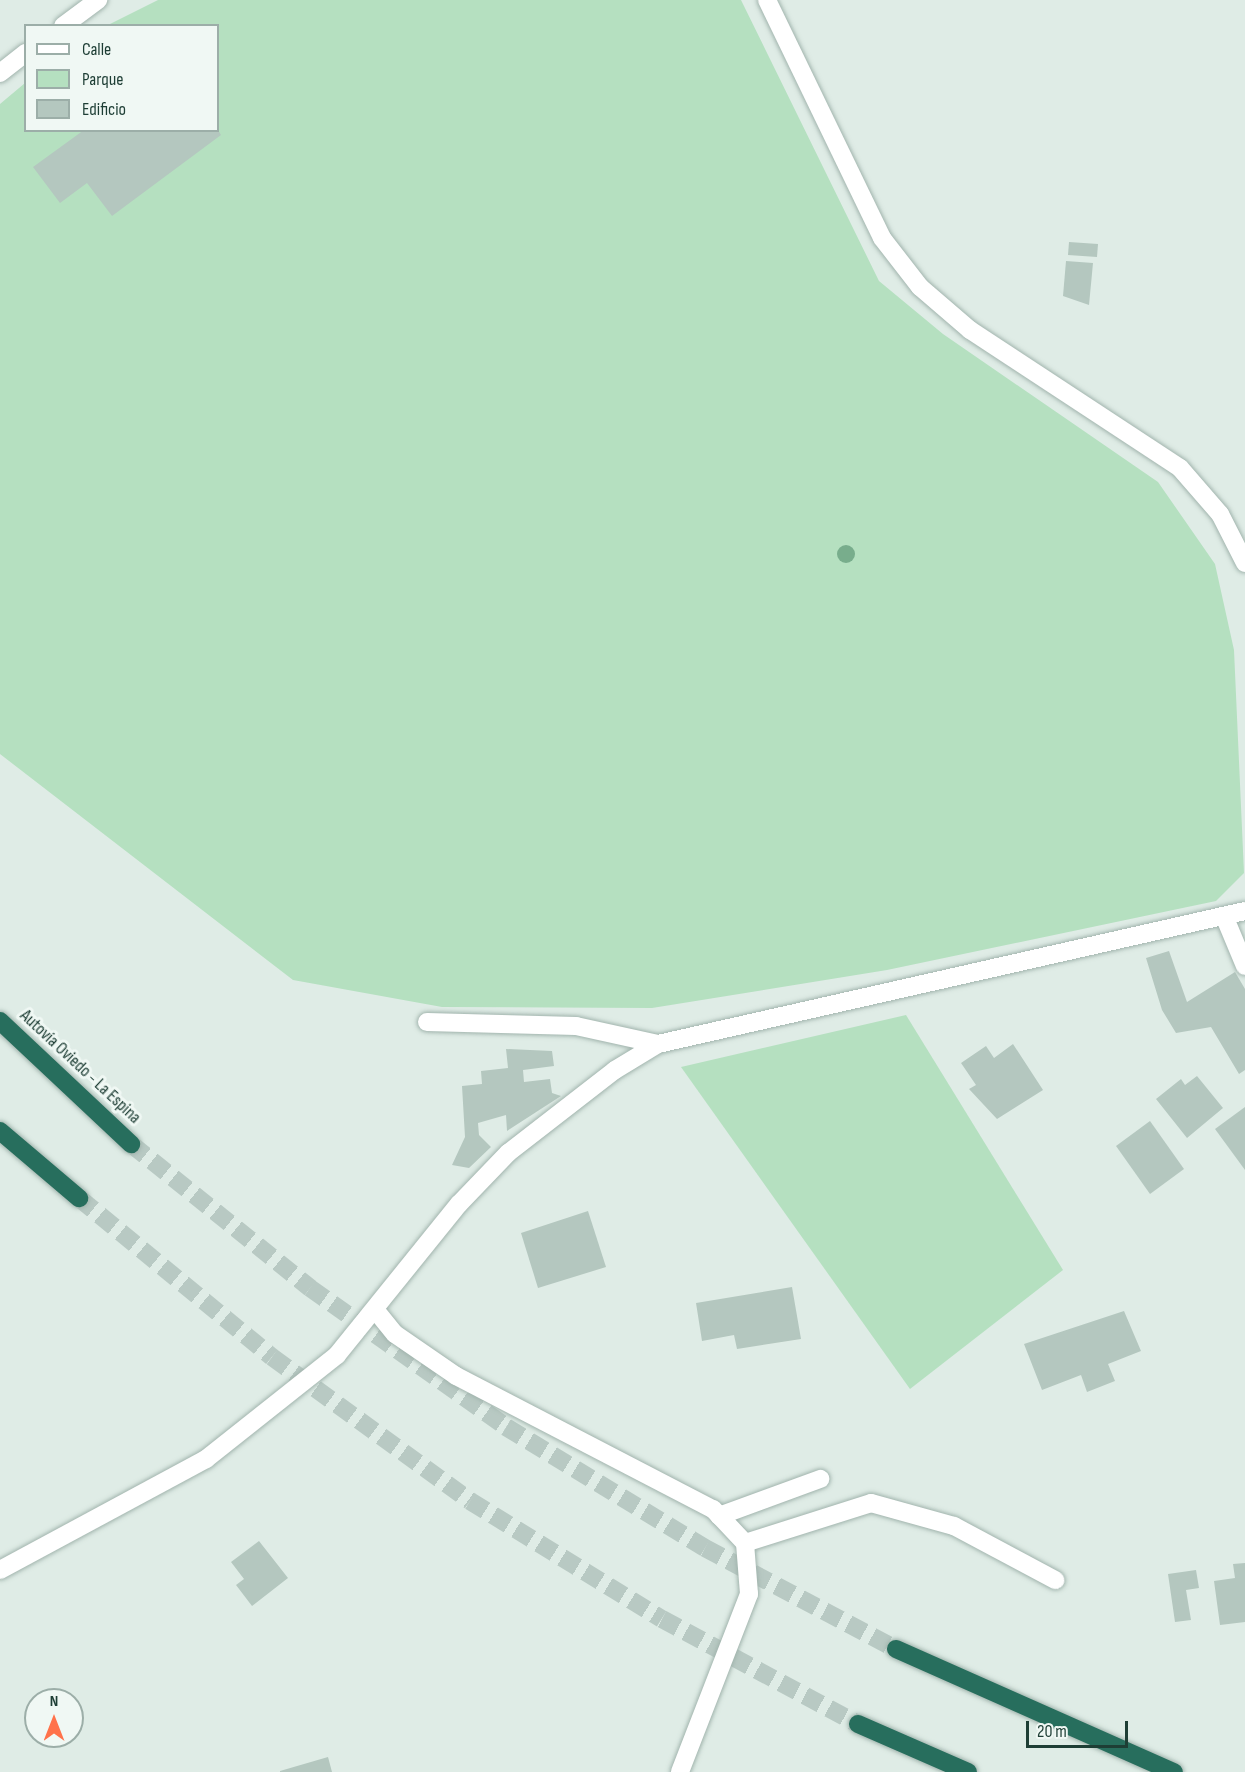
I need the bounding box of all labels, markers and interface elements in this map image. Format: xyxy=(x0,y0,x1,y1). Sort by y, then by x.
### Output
legend xyxy=(24,24,219,132)
text: Calle xyxy=(82,39,111,60)
text: Parque xyxy=(82,69,123,90)
text: Edificio xyxy=(82,99,126,120)
street label: Autovía Oviedo - La Espina xyxy=(15,1005,145,1129)
north arrow xyxy=(24,1688,84,1748)
text: N xyxy=(50,1692,58,1711)
scale bar xyxy=(1029,1709,1131,1747)
text: 20 m xyxy=(1037,1721,1067,1742)

